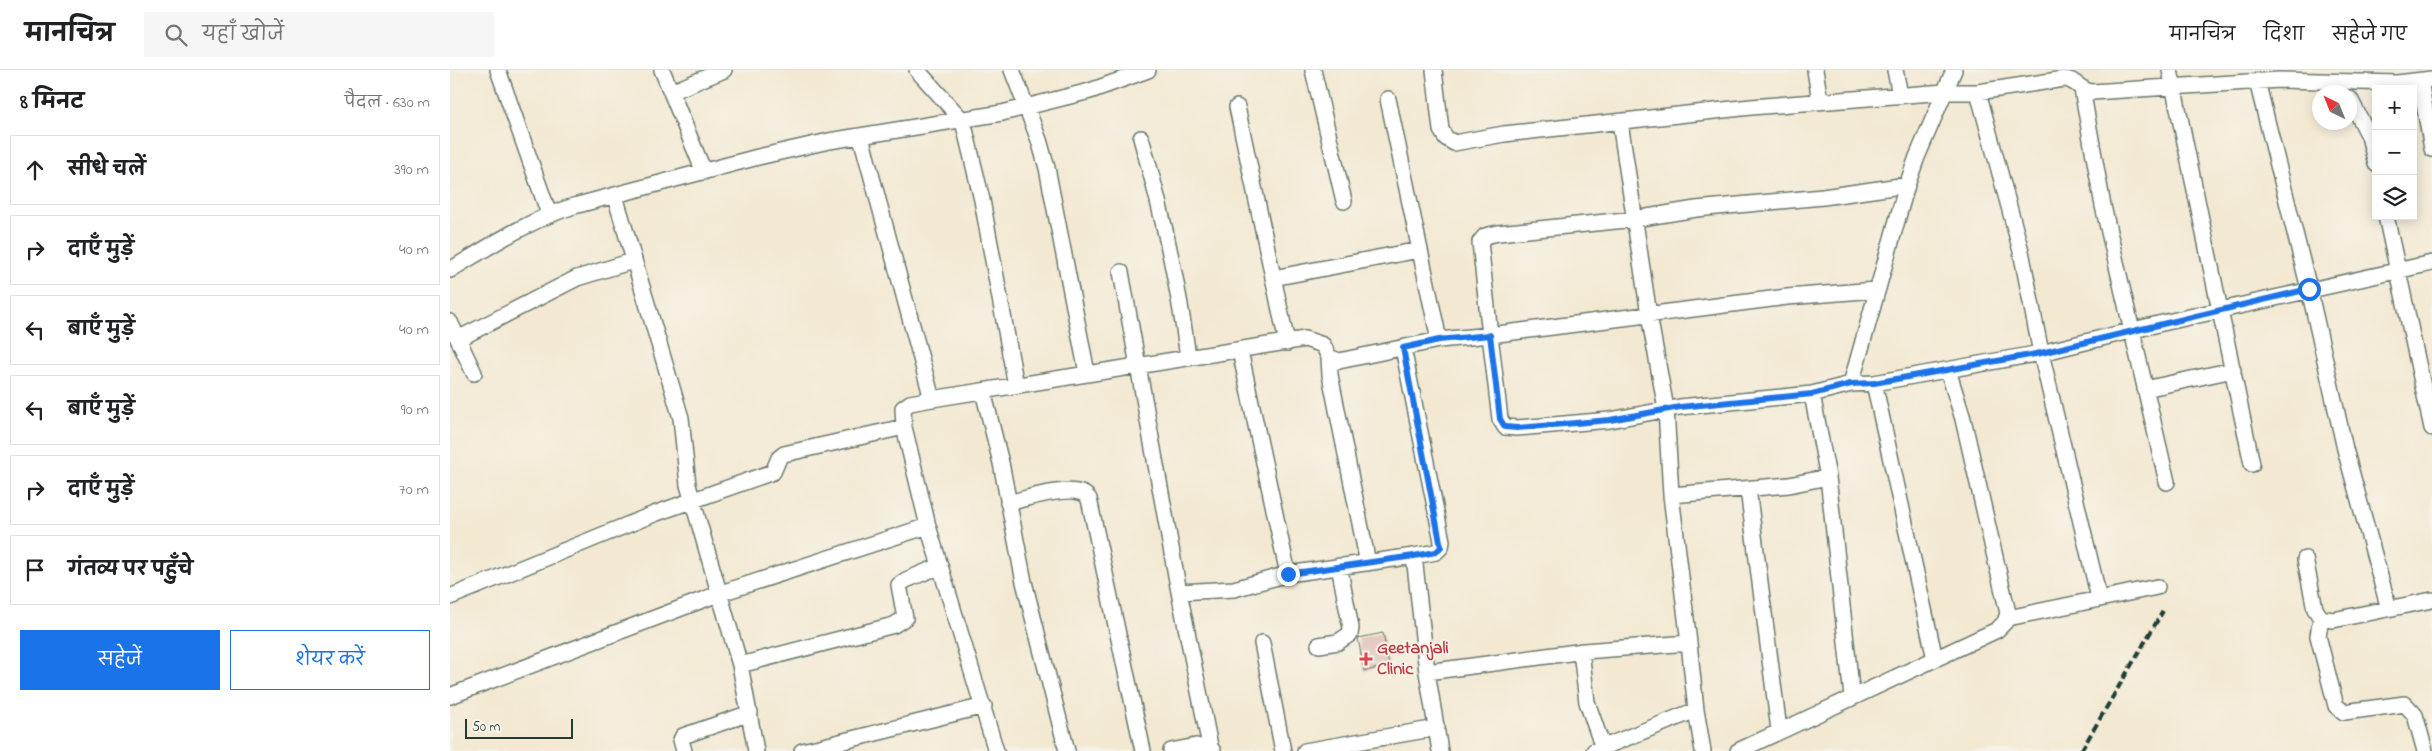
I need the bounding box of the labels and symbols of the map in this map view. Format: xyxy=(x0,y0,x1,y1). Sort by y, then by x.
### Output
north arrow xyxy=(2312,85,2357,130)
route start xyxy=(2298,278,2321,301)
route end xyxy=(1277,563,1300,586)
place label: Geetanjali Clinic xyxy=(1377,636,1449,683)
marker: Geetanjali Clinic xyxy=(1359,652,1373,666)
scale bar xyxy=(465,716,572,739)

